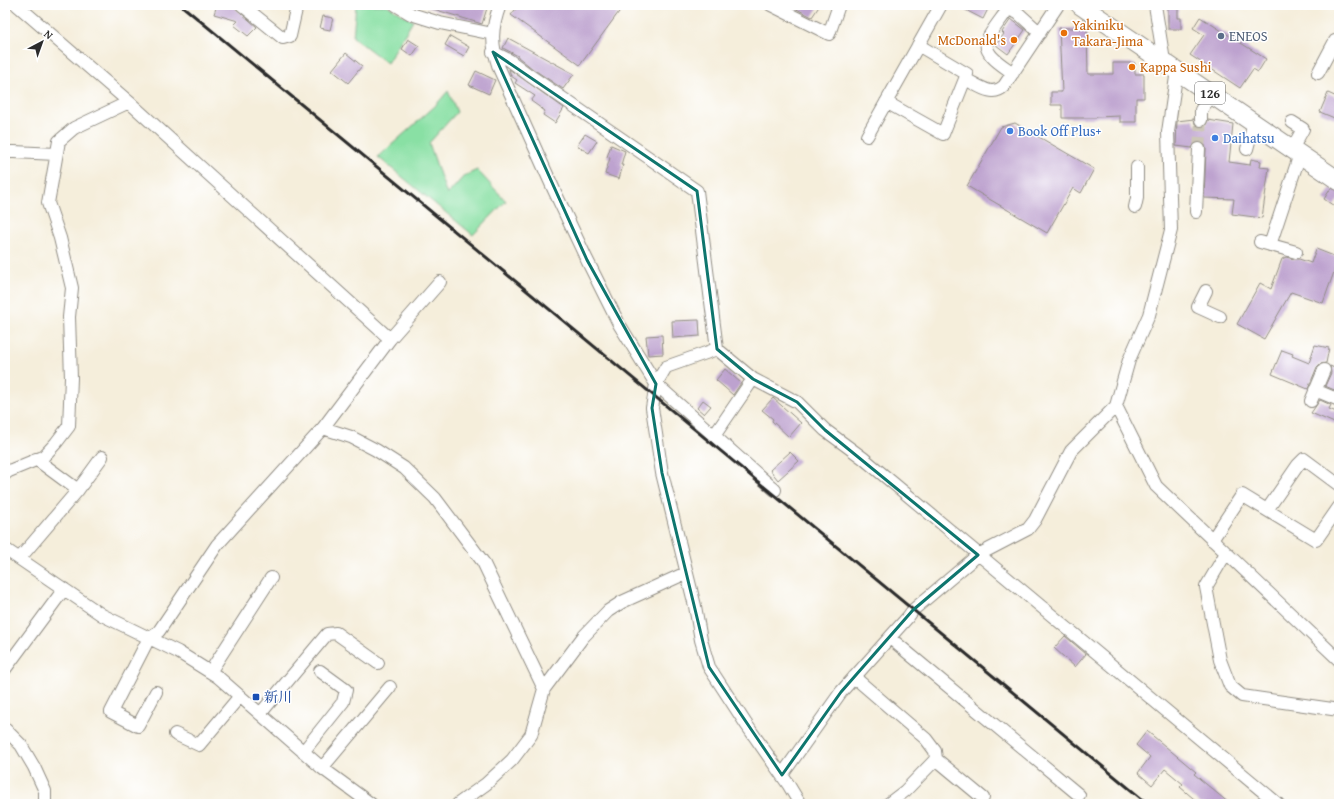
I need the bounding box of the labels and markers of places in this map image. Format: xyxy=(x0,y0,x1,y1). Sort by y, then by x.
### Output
place label: Yakiniku Takara-Jima xyxy=(1072,15,1143,51)
place label: ENEOS xyxy=(1229,26,1268,46)
marker: Yakiniku Takara-Jima xyxy=(1059,28,1069,38)
place label: McDonald's xyxy=(938,30,1006,50)
marker: ENEOS xyxy=(1216,31,1226,41)
marker: McDonald's xyxy=(1009,35,1019,45)
place label: Kappa Sushi xyxy=(1140,57,1212,77)
marker: Kappa Sushi xyxy=(1127,62,1137,72)
place label: Book Off Plus+ xyxy=(1018,121,1102,141)
marker: Book Off Plus+ xyxy=(1005,126,1015,136)
place label: Daihatsu xyxy=(1223,128,1275,148)
marker: Daihatsu xyxy=(1210,133,1220,143)
place label: 新川 xyxy=(264,687,292,707)
marker: 新川 xyxy=(251,692,261,702)

